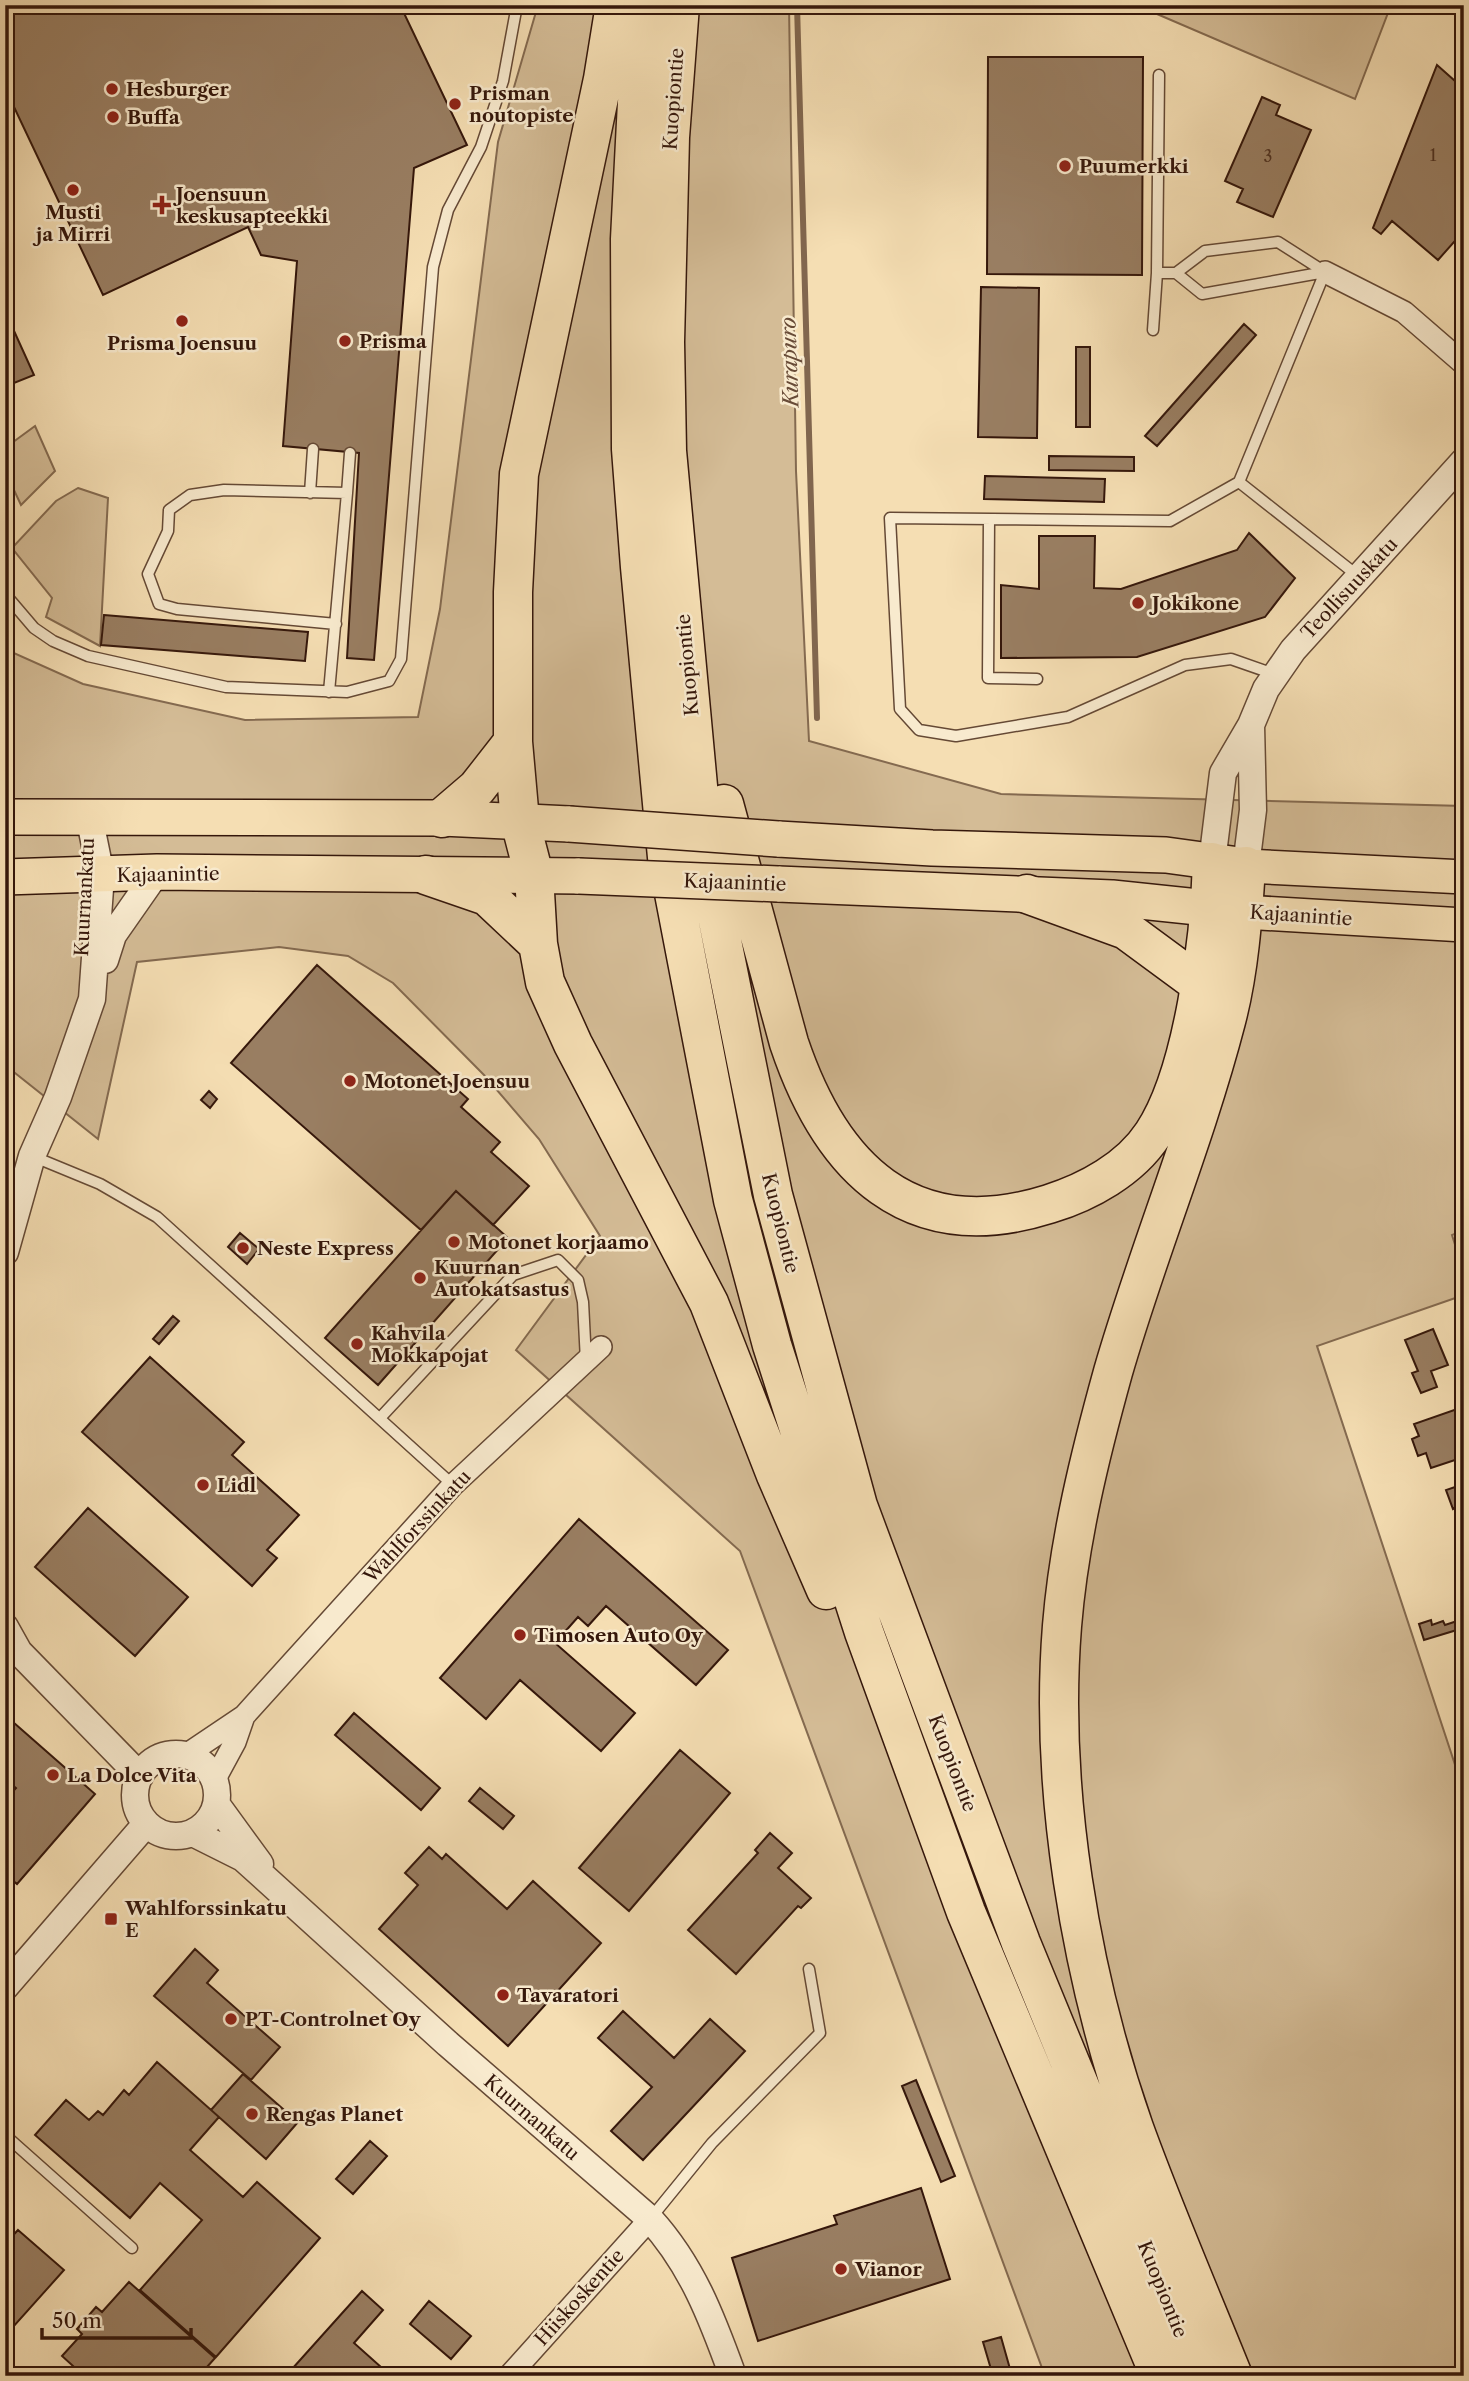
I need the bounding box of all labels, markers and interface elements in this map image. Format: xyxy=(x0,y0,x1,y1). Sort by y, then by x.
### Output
street label: Kuopiontie xyxy=(658,47,689,151)
place label: Hesburger xyxy=(126,78,229,101)
marker: Hesburger xyxy=(104,81,120,97)
place label: Prisman noutopiste xyxy=(469,82,574,127)
marker: Prisman noutopiste xyxy=(447,96,463,112)
place label: Buffa xyxy=(127,106,181,129)
marker: Buffa xyxy=(105,109,121,125)
house number: 1 xyxy=(1430,145,1437,165)
house number: 3 xyxy=(1264,146,1272,166)
place label: Puumerkki xyxy=(1079,155,1189,178)
marker: Puumerkki xyxy=(1057,158,1073,174)
marker: Musti ja Mirri xyxy=(65,182,81,198)
place label: Joensuun keskusapteekki xyxy=(173,183,328,228)
marker: Joensuun keskusapteekki xyxy=(154,197,170,213)
place label: Musti ja Mirri xyxy=(32,201,110,246)
marker: Prisma Joensuu xyxy=(174,313,190,329)
water label: Kurapuro xyxy=(775,316,804,409)
place label: Prisma xyxy=(359,330,428,353)
place label: Prisma Joensuu xyxy=(107,332,257,355)
marker: Prisma xyxy=(337,333,353,349)
street label: Teollisuuskatu xyxy=(1296,532,1403,644)
place label: Jokikone xyxy=(1149,592,1239,615)
marker: Jokikone xyxy=(1130,595,1146,611)
street label: Kuopiontie xyxy=(672,613,703,717)
street label: Kuurnankatu xyxy=(70,837,99,957)
street label: Kajaanintie xyxy=(116,862,220,887)
street label: Kajaanintie xyxy=(683,869,787,896)
street label: Kajaanintie xyxy=(1249,900,1353,931)
place label: Motonet Joensuu xyxy=(364,1070,530,1093)
marker: Motonet Joensuu xyxy=(342,1073,358,1089)
street label: Kuopiontie xyxy=(757,1171,804,1276)
place label: Motonet korjaamo xyxy=(468,1231,649,1254)
marker: Motonet korjaamo xyxy=(446,1234,462,1250)
place label: Neste Express xyxy=(257,1237,394,1260)
marker: Neste Express xyxy=(235,1240,251,1256)
place label: Kuurnan Autokatsastus xyxy=(433,1256,569,1301)
marker: Kuurnan Autokatsastus xyxy=(412,1270,428,1286)
place label: Kahvila Mokkapojat xyxy=(371,1322,489,1367)
marker: Kahvila Mokkapojat xyxy=(349,1336,365,1352)
street label: Wahlforssinkatu xyxy=(358,1465,476,1588)
place label: Lidl xyxy=(217,1474,257,1497)
marker: Lidl xyxy=(195,1477,211,1493)
place label: Timosen Auto Oy xyxy=(534,1624,704,1647)
marker: Timosen Auto Oy xyxy=(512,1627,528,1643)
street label: Kuopiontie xyxy=(923,1711,982,1815)
place label: La Dolce Vita xyxy=(67,1764,198,1787)
marker: La Dolce Vita xyxy=(45,1767,61,1783)
place label: Wahlforssinkatu E xyxy=(124,1897,287,1942)
marker: Wahlforssinkatu E xyxy=(103,1911,119,1927)
place label: Tavaratori xyxy=(517,1984,619,2007)
marker: Tavaratori xyxy=(495,1987,511,2003)
place label: PT-Controlnet Oy xyxy=(245,2008,422,2031)
marker: PT-Controlnet Oy xyxy=(223,2011,239,2027)
street label: Kuurnankatu xyxy=(479,2070,584,2165)
place label: Rengas Planet xyxy=(266,2103,403,2126)
marker: Rengas Planet xyxy=(244,2106,260,2122)
street label: Kuopiontie xyxy=(1133,2237,1192,2341)
street label: Hiiskoskentie xyxy=(530,2244,629,2350)
place label: Vianor xyxy=(854,2258,922,2281)
marker: Vianor xyxy=(833,2261,849,2277)
scale bar xyxy=(42,2297,191,2341)
text: 50 m xyxy=(52,2308,102,2333)

